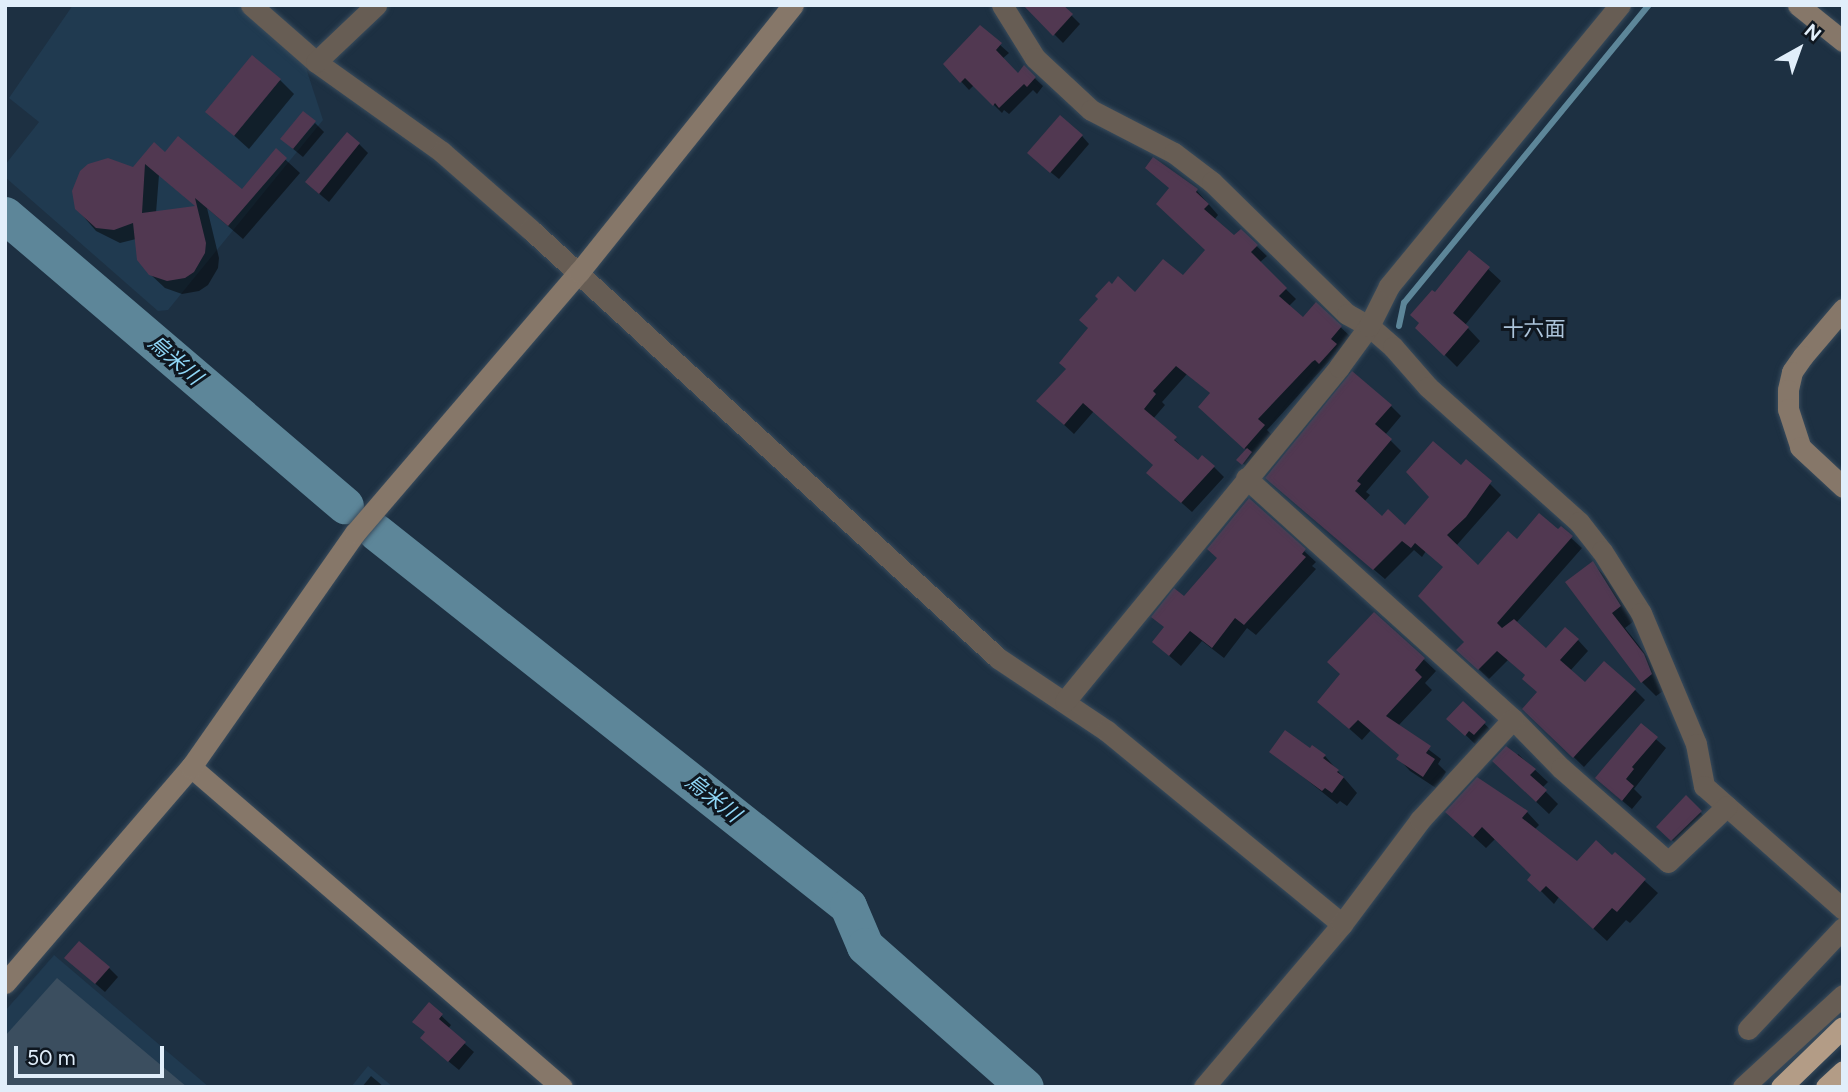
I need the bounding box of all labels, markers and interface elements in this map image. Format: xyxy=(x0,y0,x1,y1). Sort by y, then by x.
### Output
north arrow xyxy=(1764,14,1834,84)
text: N xyxy=(1800,19,1826,46)
district label: 十六面 xyxy=(1503,316,1565,342)
water label: 烏米川 xyxy=(143,330,207,390)
water label: 烏米川 xyxy=(680,769,746,827)
scale bar xyxy=(18,1032,168,1076)
text: 50 m xyxy=(27,1045,76,1070)

